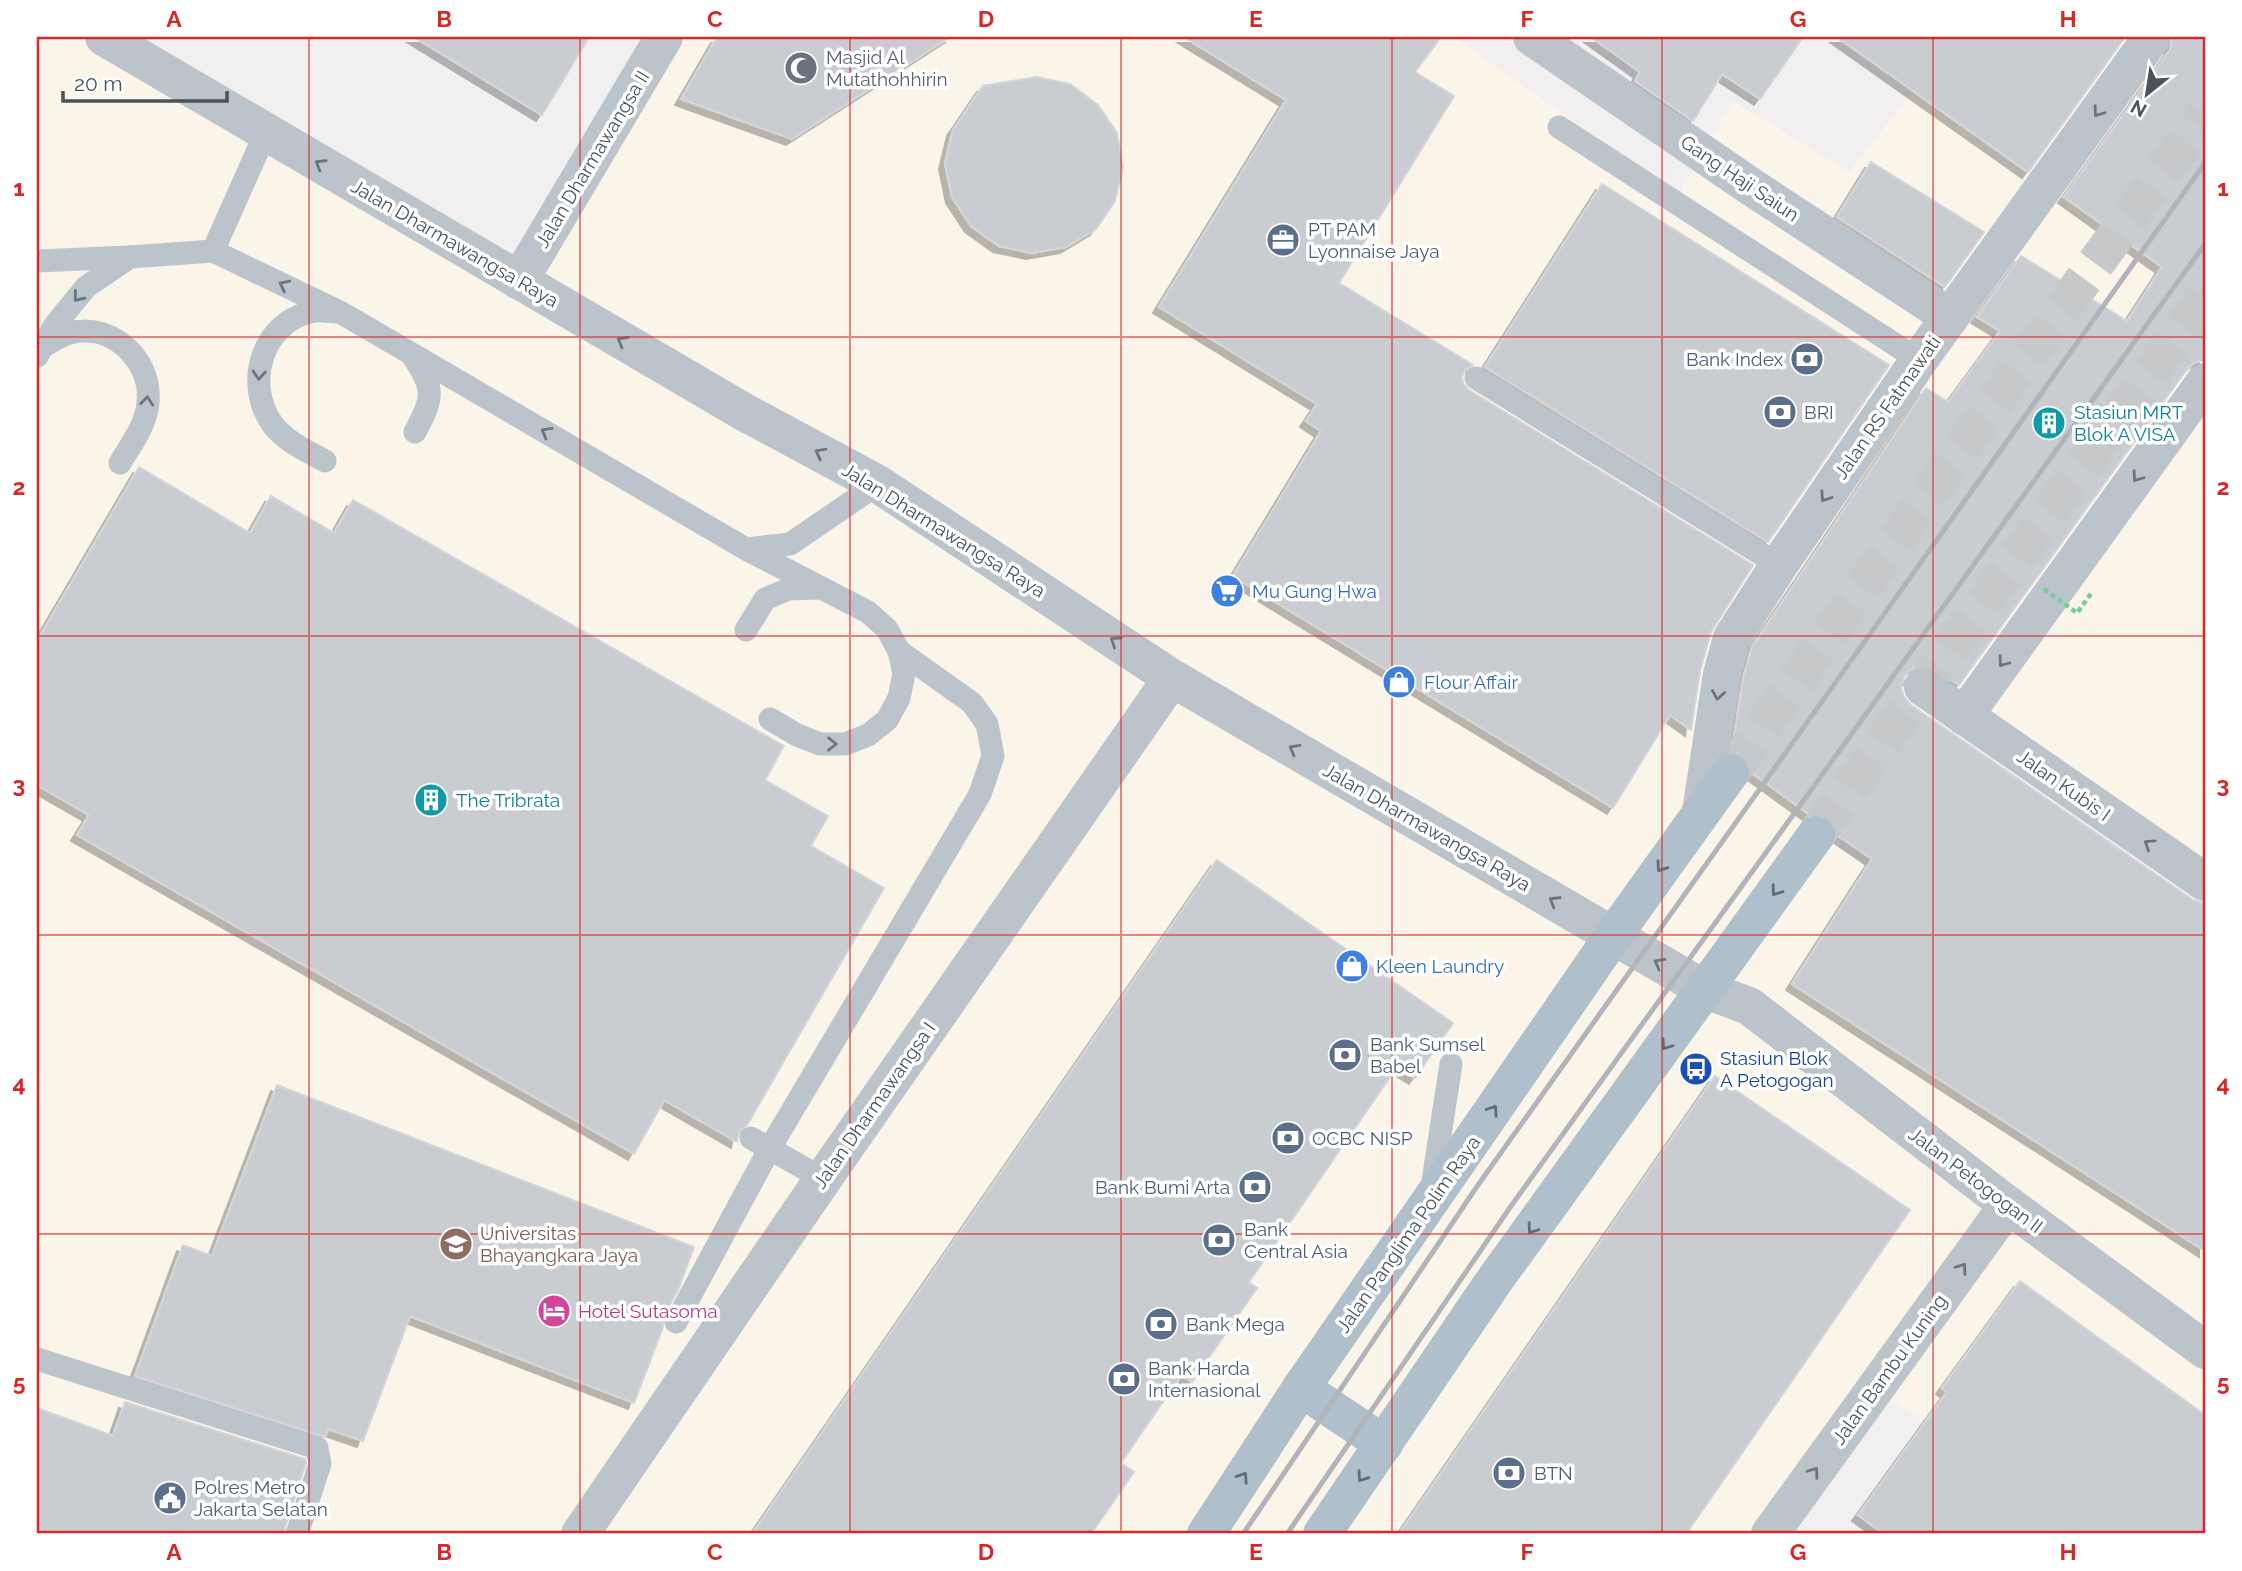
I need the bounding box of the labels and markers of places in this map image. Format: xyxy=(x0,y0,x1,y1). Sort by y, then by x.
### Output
place label: Masjid Al Mutathohhirin xyxy=(826,46,948,90)
mosque icon: Masjid Al Mutathohhirin xyxy=(782,49,820,87)
place label: PT PAM Lyonnaise Jaya xyxy=(1308,218,1440,262)
office icon: PT PAM Lyonnaise Jaya xyxy=(1264,221,1302,259)
bank icon: Bank Index xyxy=(1788,340,1826,378)
place label: Bank Index xyxy=(1686,348,1783,370)
bank icon: BRI xyxy=(1761,393,1799,431)
place label: BRI xyxy=(1804,401,1834,423)
place label: Stasiun MRT Blok A VISA xyxy=(2074,401,2184,445)
building icon: Stasiun MRT Blok A VISA xyxy=(2030,404,2068,442)
supermarket icon: Mu Gung Hwa xyxy=(1208,572,1246,610)
place label: Mu Gung Hwa xyxy=(1252,580,1377,602)
shop icon: Flour Affair xyxy=(1380,663,1418,701)
place label: Flour Affair xyxy=(1424,671,1518,693)
building icon: The Tribrata xyxy=(412,781,450,819)
place label: The Tribrata xyxy=(456,789,560,811)
shop icon: Kleen Laundry xyxy=(1333,947,1371,985)
place label: Kleen Laundry xyxy=(1376,955,1504,977)
place label: Bank Sumsel Babel xyxy=(1370,1033,1486,1077)
bank icon: Bank Sumsel Babel xyxy=(1326,1036,1364,1074)
place label: Stasiun Blok A Petogogan xyxy=(1720,1047,1834,1091)
bus stop icon: Stasiun Blok A Petogogan xyxy=(1677,1050,1715,1088)
bank icon: OCBC NISP xyxy=(1269,1119,1307,1157)
place label: OCBC NISP xyxy=(1312,1127,1413,1149)
bank icon: Bank Bumi Arta xyxy=(1236,1168,1274,1206)
place label: Bank Bumi Arta xyxy=(1095,1176,1230,1198)
place label: Bank Central Asia xyxy=(1244,1218,1348,1262)
bank icon: Bank Central Asia xyxy=(1200,1221,1238,1259)
place label: Universitas Bhayangkara Jaya xyxy=(480,1222,638,1266)
school or university icon: Universitas Bhayangkara Jaya xyxy=(437,1225,475,1263)
hotel icon: Hotel Sutasoma xyxy=(535,1292,573,1330)
place label: Hotel Sutasoma xyxy=(578,1300,718,1322)
bank icon: Bank Mega xyxy=(1142,1305,1180,1343)
place label: Bank Mega xyxy=(1186,1313,1285,1335)
place label: Bank Harda Internasional xyxy=(1148,1357,1261,1401)
bank icon: Bank Harda Internasional xyxy=(1105,1360,1143,1398)
bank icon: BTN xyxy=(1490,1454,1528,1492)
place label: BTN xyxy=(1534,1462,1573,1484)
place label: Polres Metro Jakarta Selatan xyxy=(194,1476,328,1520)
public building icon: Polres Metro Jakarta Selatan xyxy=(151,1479,189,1517)

